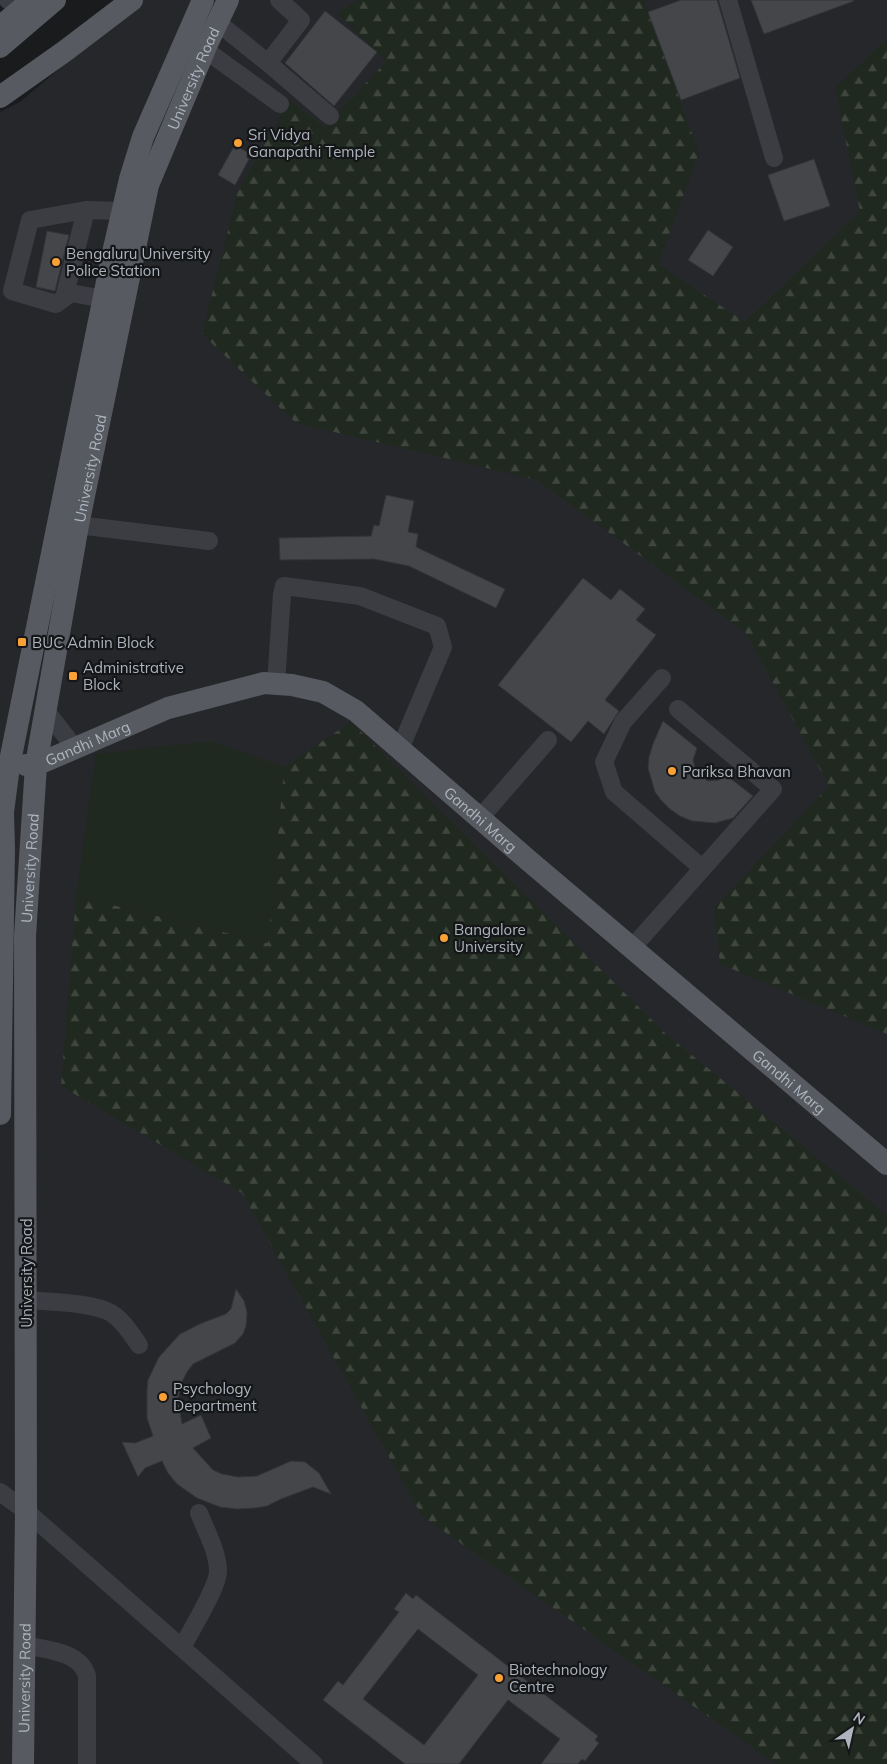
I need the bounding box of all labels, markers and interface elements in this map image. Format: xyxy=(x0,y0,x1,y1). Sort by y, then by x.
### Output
street label: University Road xyxy=(163,24,223,132)
place label: Sri Vidya Ganapathi Temple xyxy=(248,125,375,161)
marker: Sri Vidya Ganapathi Temple xyxy=(232,137,244,149)
place label: Bengaluru University Police Station xyxy=(66,244,210,280)
marker: Bengaluru University Police Station xyxy=(50,256,62,268)
street label: University Road xyxy=(69,413,110,524)
place label: BUC Admin Block xyxy=(32,633,154,652)
marker: BUC Admin Block xyxy=(16,636,28,648)
place label: Administrative Block xyxy=(83,658,184,694)
marker: Administrative Block xyxy=(67,670,79,682)
street label: Gandhi Marg xyxy=(42,716,133,769)
place label: Pariksa Bhavan xyxy=(682,762,791,781)
marker: Pariksa Bhavan xyxy=(666,765,678,777)
street label: Gandhi Marg xyxy=(440,782,521,856)
street label: University Road xyxy=(16,813,42,924)
place label: Bangalore University xyxy=(454,920,526,956)
marker: Bangalore University xyxy=(438,932,450,944)
street label: Gandhi Marg xyxy=(749,1045,830,1118)
street label: University Road xyxy=(17,1218,36,1328)
place label: Psychology Department xyxy=(173,1379,257,1415)
marker: Psychology Department xyxy=(157,1391,169,1403)
street label: University Road xyxy=(14,1623,34,1733)
place label: Biotechnology Centre xyxy=(509,1660,607,1696)
marker: Biotechnology Centre xyxy=(493,1672,505,1684)
north arrow xyxy=(827,1704,877,1754)
text: N xyxy=(850,1708,869,1729)

